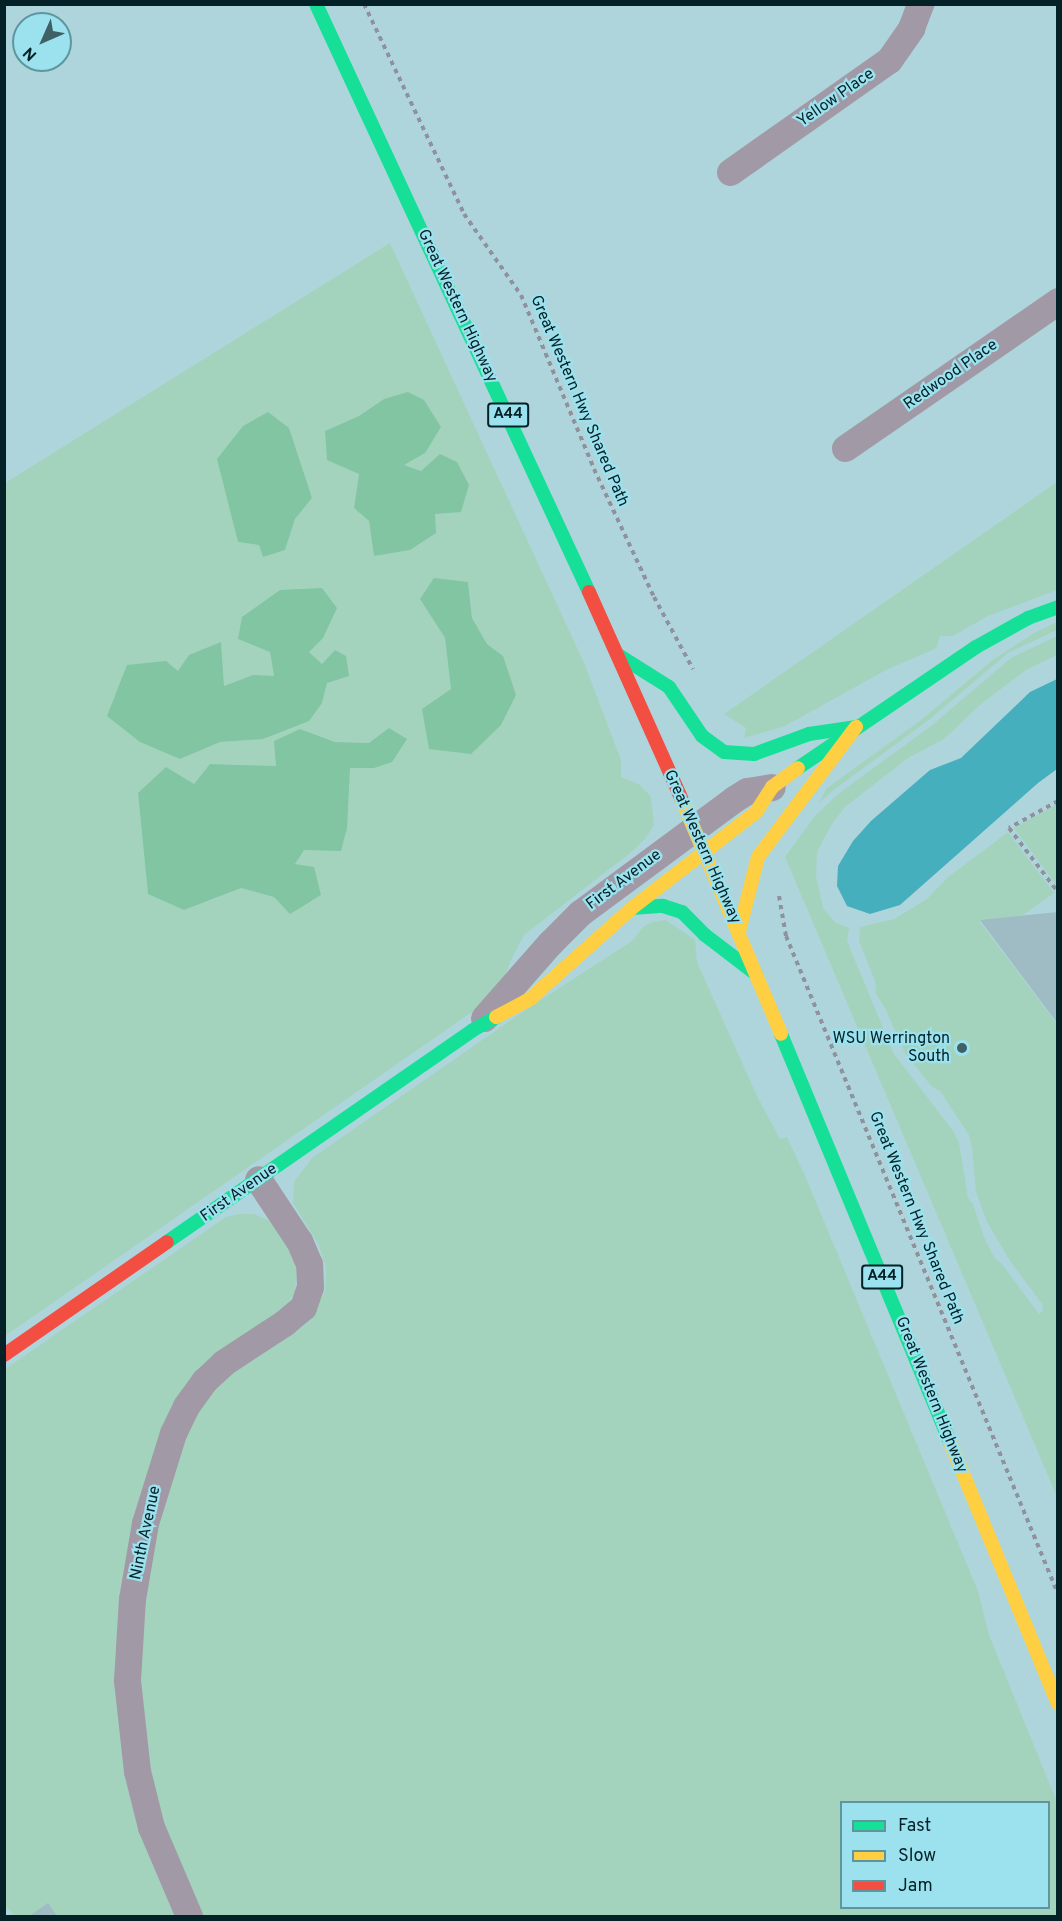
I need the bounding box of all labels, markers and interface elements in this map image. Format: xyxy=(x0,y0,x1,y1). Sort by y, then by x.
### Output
north arrow xyxy=(12,12,72,72)
text: N xyxy=(20,42,42,64)
street label: Yellow Place xyxy=(794,65,878,131)
street label: Great Western Highway xyxy=(413,226,501,386)
street label: Great Western Hwy Shared Path xyxy=(526,292,632,510)
street label: Redwood Place xyxy=(900,336,1002,414)
road number: A44 xyxy=(487,403,529,427)
street label: Great Western Highway xyxy=(659,767,745,927)
street label: First Avenue xyxy=(582,845,666,915)
place label: WSU Werrington South xyxy=(832,1029,950,1067)
marker: WSU Werrington South xyxy=(955,1041,969,1055)
street label: Great Western Hwy Shared Path xyxy=(864,1109,968,1327)
street label: First Avenue xyxy=(197,1159,281,1227)
road number: A44 xyxy=(861,1265,903,1289)
street label: Great Western Highway xyxy=(891,1314,971,1476)
street label: Ninth Avenue xyxy=(127,1484,165,1582)
legend xyxy=(840,1801,1050,1909)
text: Fast xyxy=(898,1815,931,1838)
text: Slow xyxy=(898,1845,936,1868)
text: Jam xyxy=(898,1875,933,1898)

